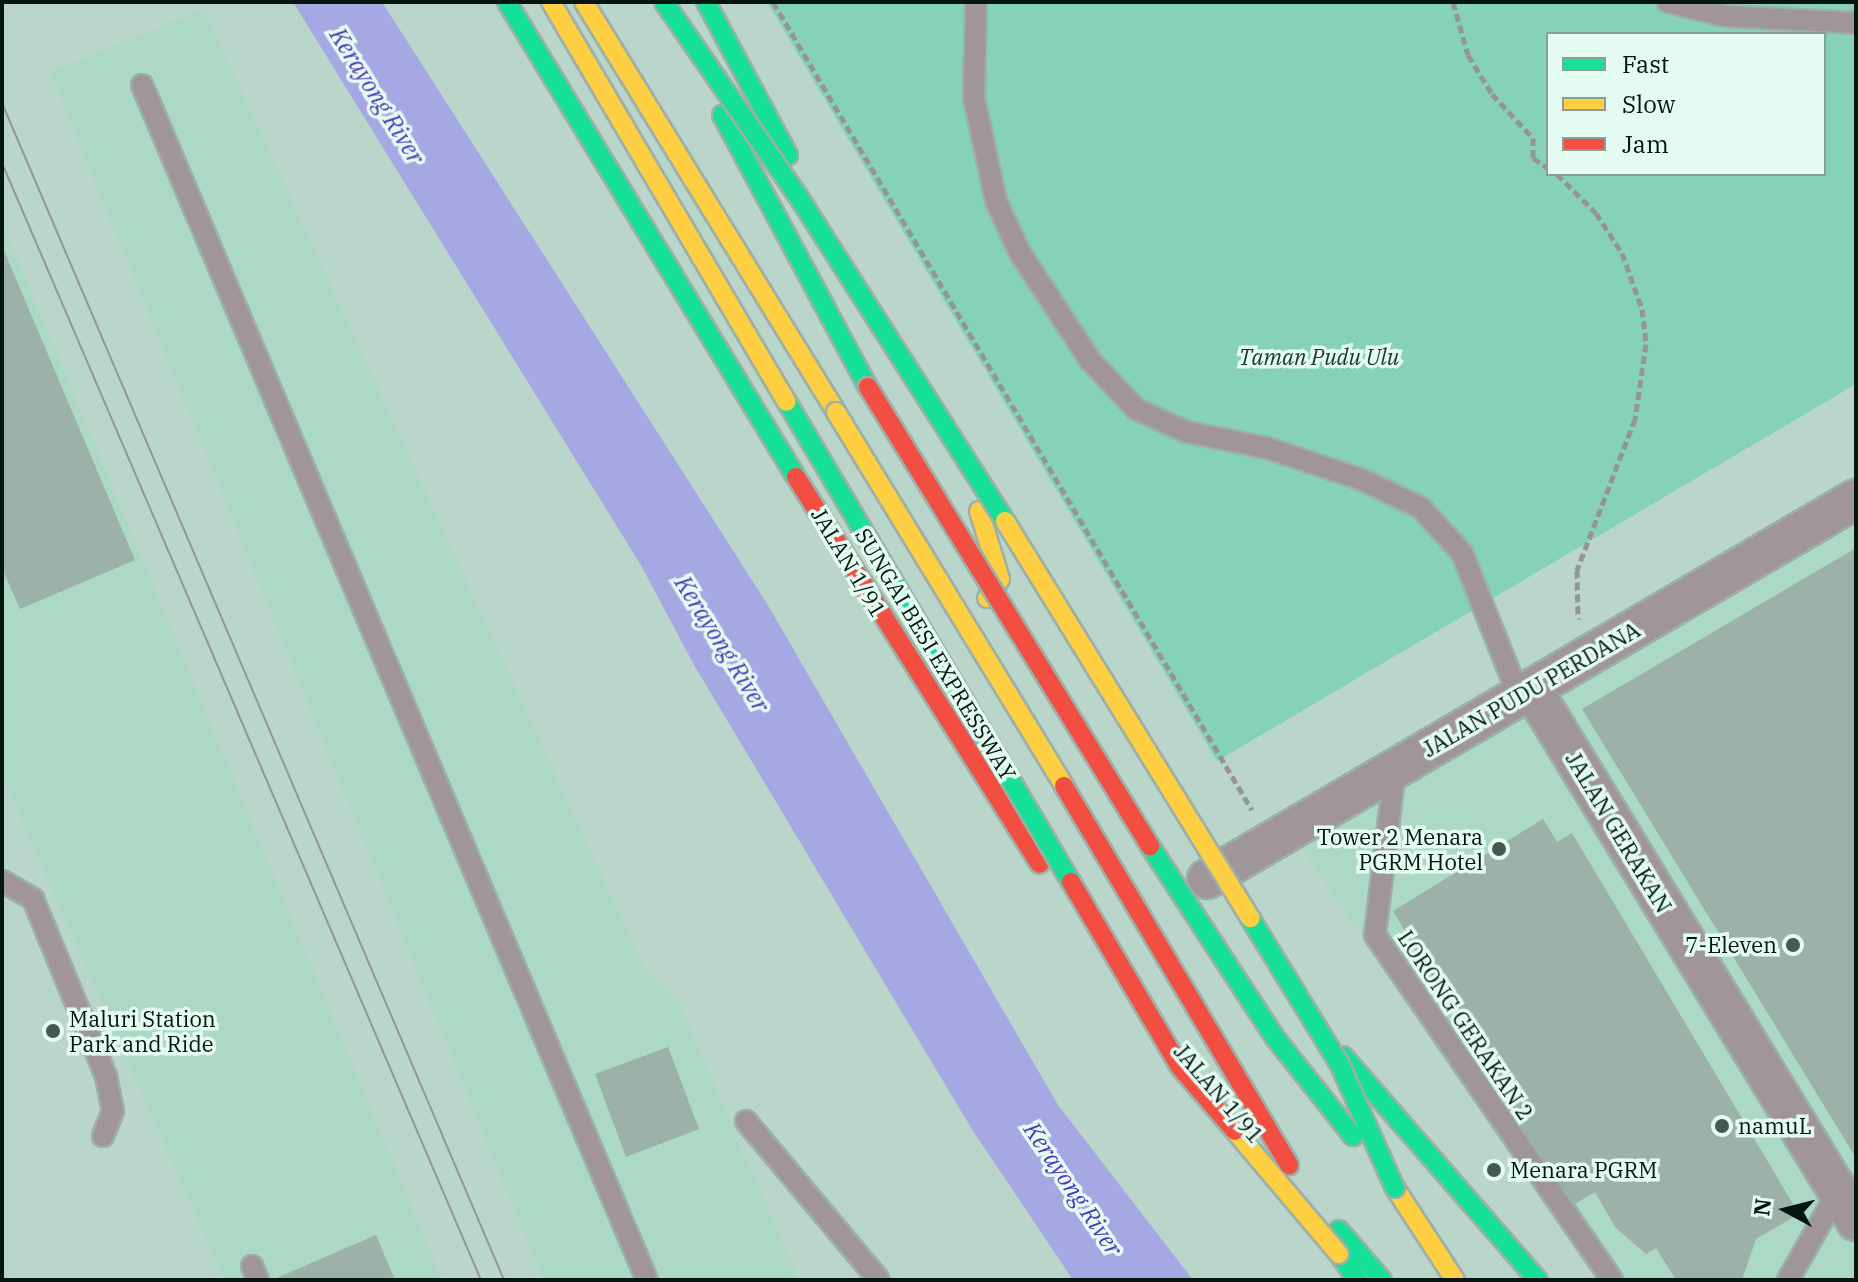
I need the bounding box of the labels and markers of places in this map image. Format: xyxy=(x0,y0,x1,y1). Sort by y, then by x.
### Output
place label: Tower 2 Menara PGRM Hotel xyxy=(1317,823,1483,874)
marker: Tower 2 Menara PGRM Hotel xyxy=(1490,840,1508,858)
place label: 7-Eleven xyxy=(1685,932,1777,958)
marker: 7-Eleven xyxy=(1784,936,1802,954)
place label: Maluri Station Park and Ride xyxy=(69,1005,216,1056)
marker: Maluri Station Park and Ride xyxy=(44,1022,62,1040)
place label: namuL xyxy=(1738,1113,1812,1139)
marker: namuL xyxy=(1713,1117,1731,1135)
place label: Menara PGRM xyxy=(1510,1157,1657,1183)
marker: Menara PGRM xyxy=(1485,1161,1503,1179)

